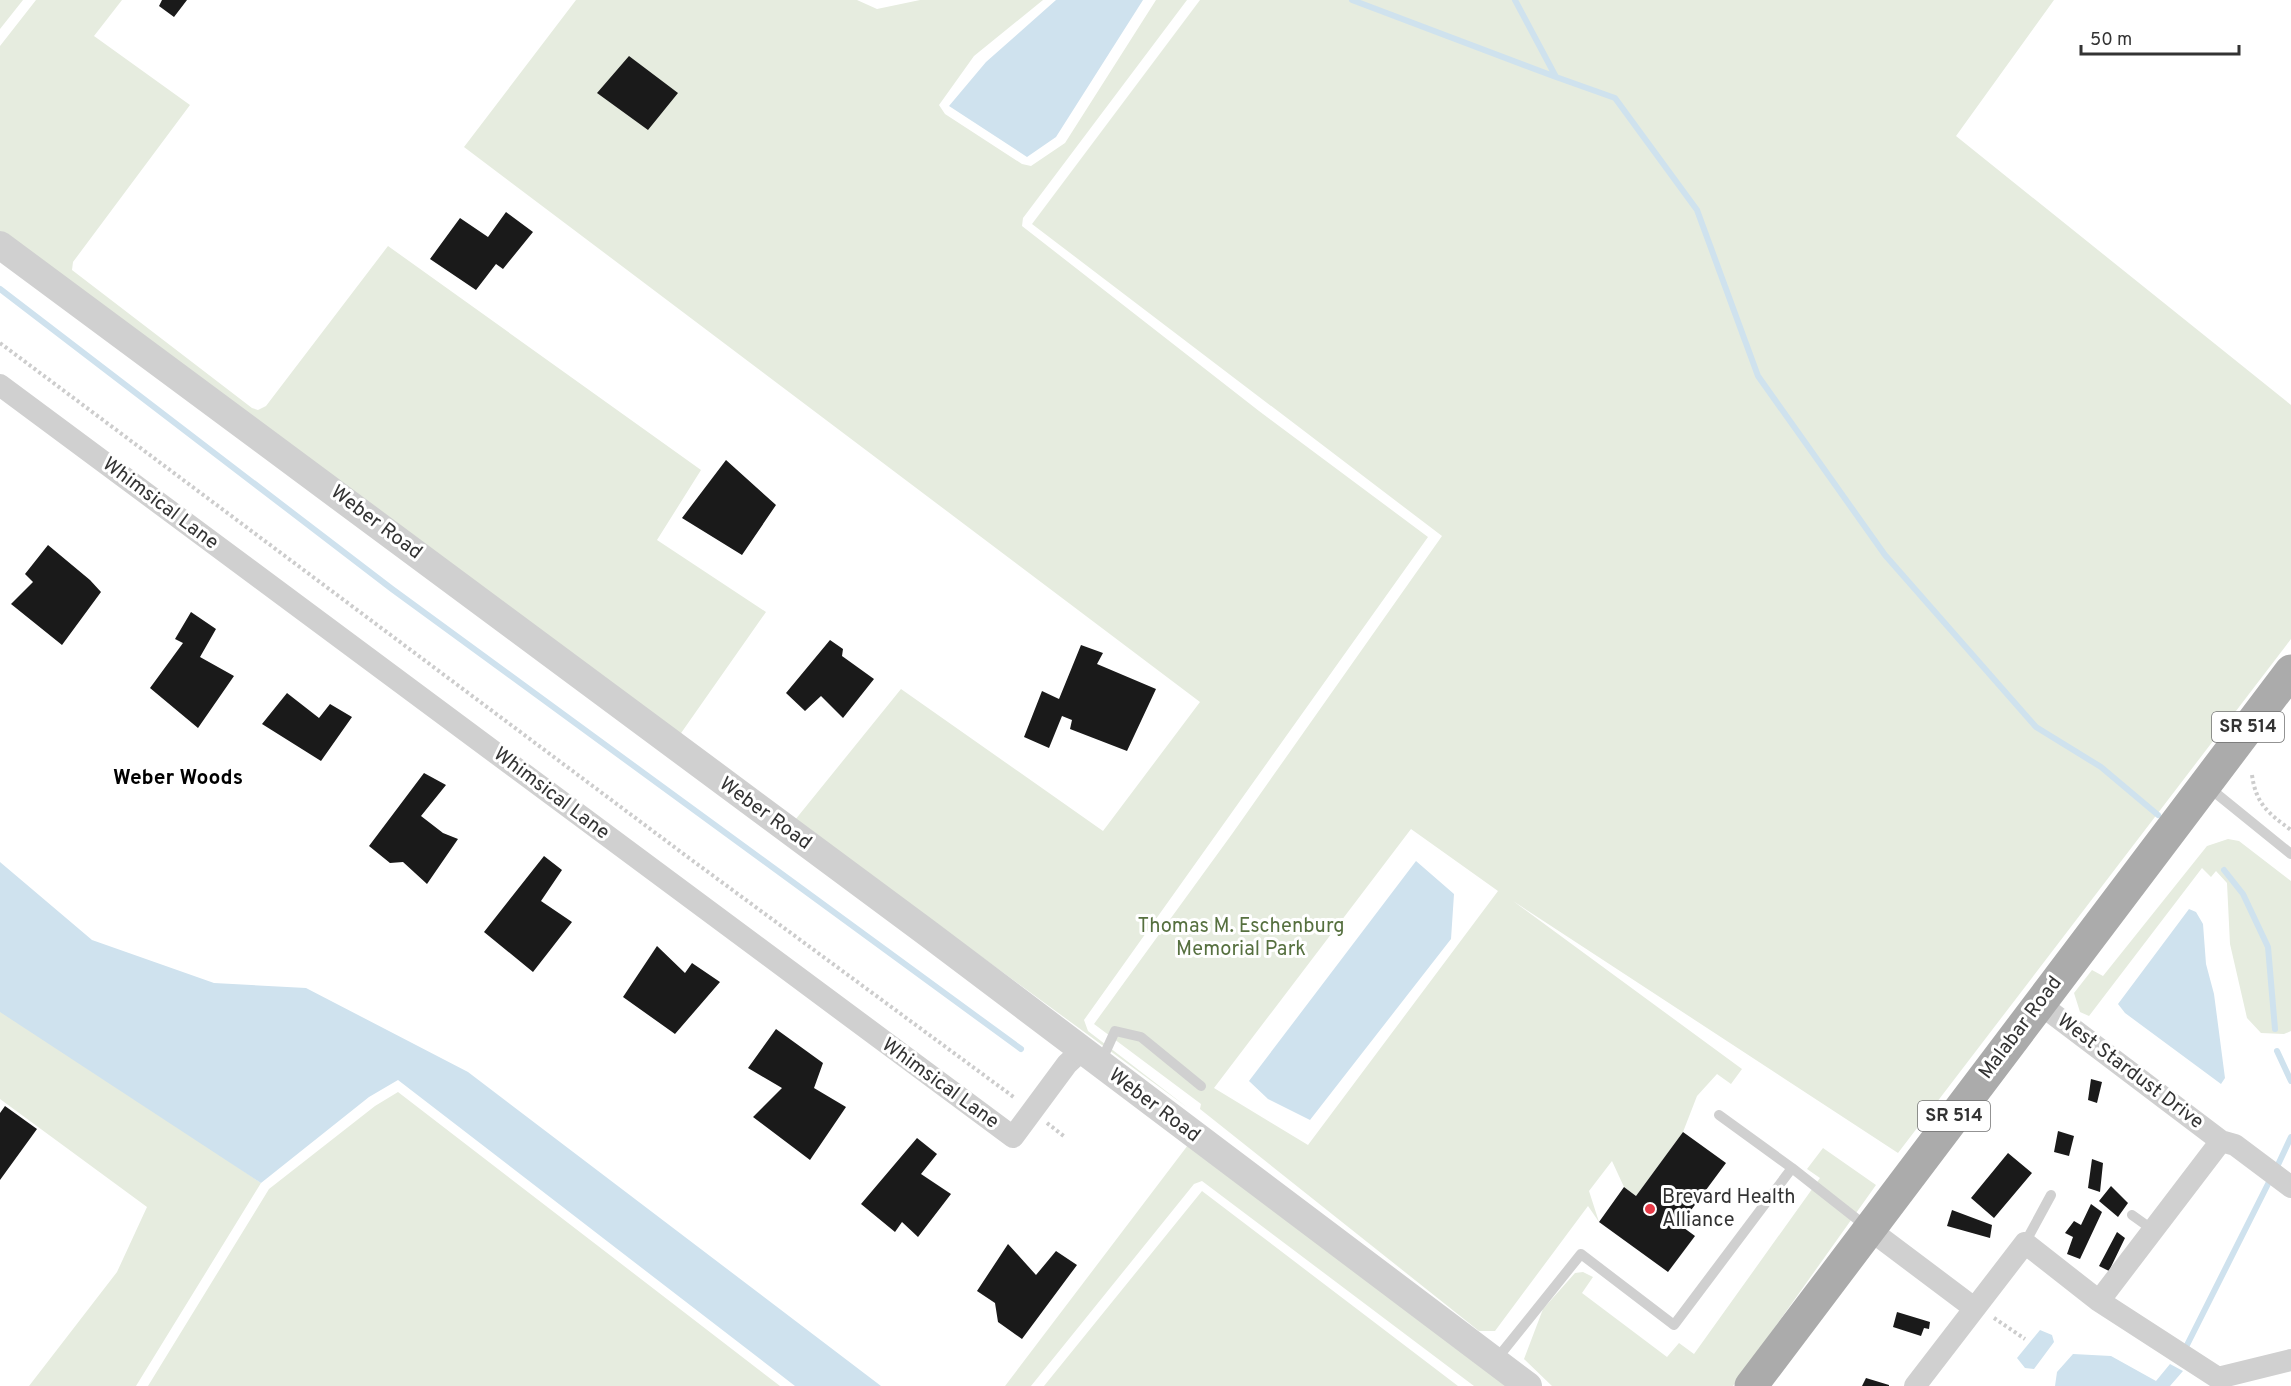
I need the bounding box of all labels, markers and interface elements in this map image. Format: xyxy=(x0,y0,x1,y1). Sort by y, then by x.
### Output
scale bar xyxy=(2081,18,2238,56)
text: 50 m xyxy=(2090,29,2132,52)
street label: Whimsical Lane xyxy=(97,452,223,556)
street label: Weber Road xyxy=(325,480,427,566)
road number: SR 514 xyxy=(2212,712,2284,742)
street label: Whimsical Lane xyxy=(488,742,614,846)
district label: Weber Woods xyxy=(113,765,243,792)
street label: Weber Road xyxy=(713,772,817,856)
park label: Thomas M. Eschenburg Memorial Park xyxy=(1138,914,1344,963)
street label: Malabar Road xyxy=(1974,971,2068,1085)
street label: West Stardust Drive xyxy=(2052,1008,2208,1136)
street label: Whimsical Lane xyxy=(876,1033,1004,1135)
street label: Weber Road xyxy=(1103,1063,1205,1149)
road number: SR 514 xyxy=(1918,1101,1990,1131)
place label: Brevard Health Alliance xyxy=(1662,1185,1796,1234)
marker: Brevard Health Alliance xyxy=(1643,1202,1657,1216)

